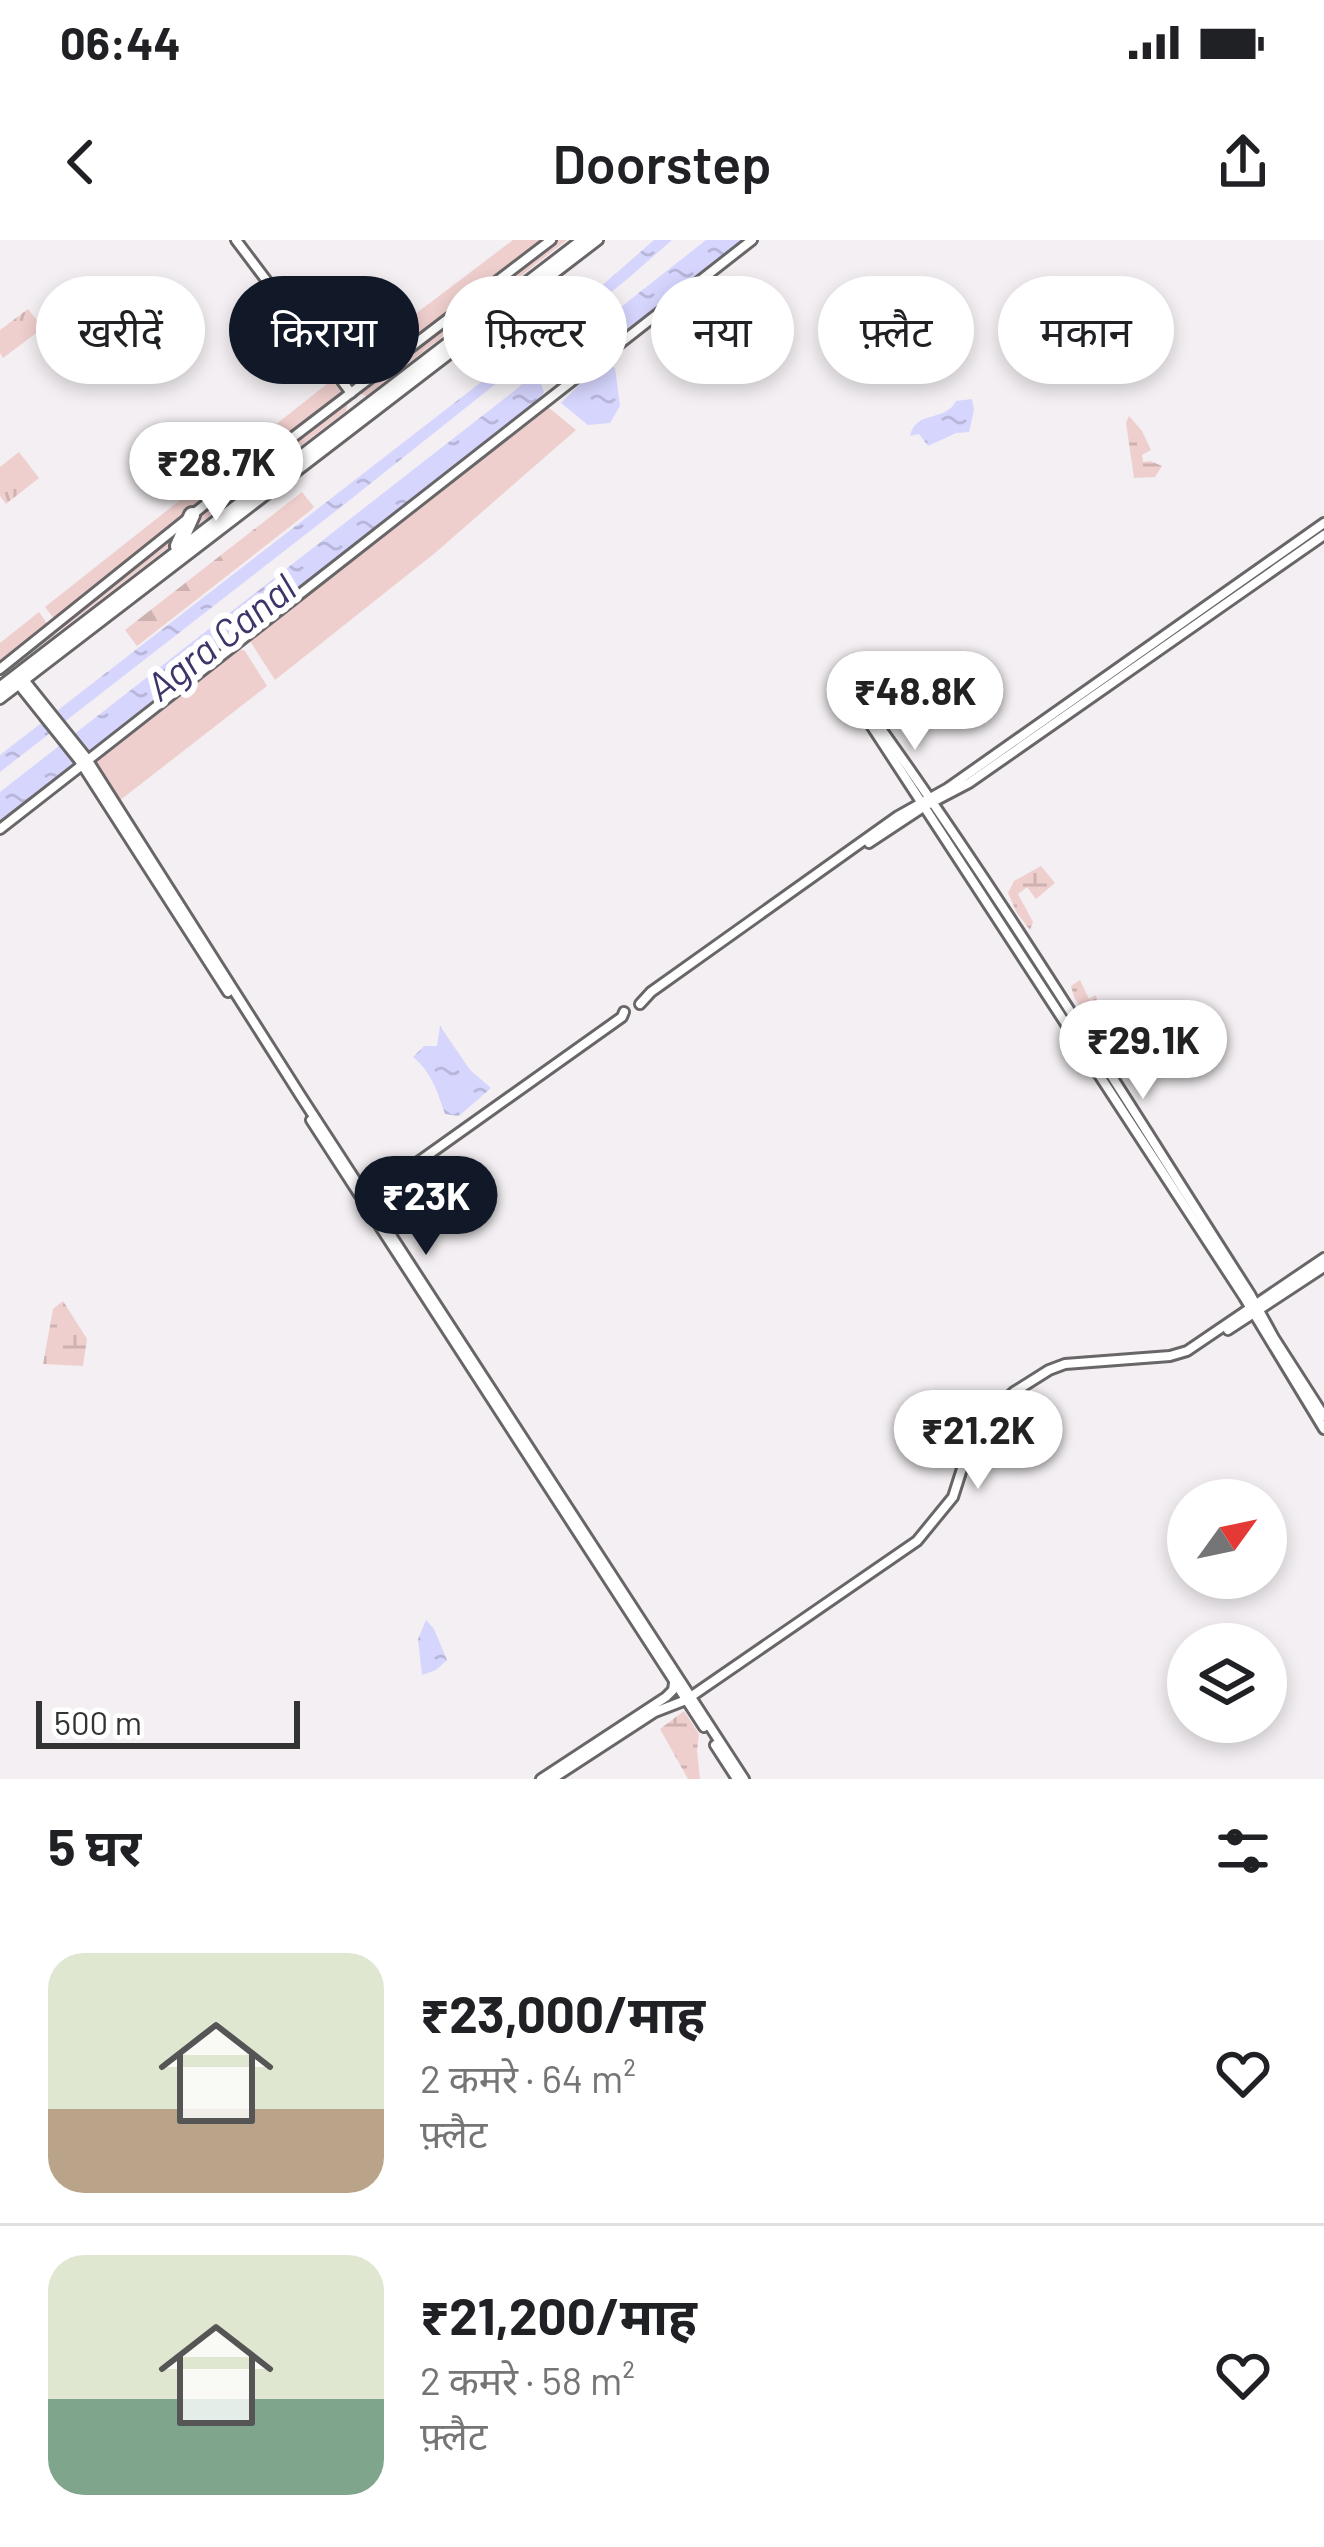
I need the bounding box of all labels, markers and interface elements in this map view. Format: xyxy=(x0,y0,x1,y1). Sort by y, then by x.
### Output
text: 06:44 xyxy=(60,15,181,69)
icon: back xyxy=(48,129,114,195)
icon: share xyxy=(1210,129,1276,195)
text: Doorstep xyxy=(552,130,772,195)
chip: खरीदें xyxy=(36,276,205,384)
chip: किराया xyxy=(229,276,419,384)
chip: फ़िल्टर xyxy=(443,276,627,384)
chip: नया xyxy=(651,276,794,384)
chip: फ़्लैट xyxy=(818,276,974,384)
chip: मकान xyxy=(998,276,1174,384)
pin: ₹28.7K xyxy=(118,422,314,524)
text: ₹28.7K xyxy=(156,437,276,484)
water label: Agra Canal xyxy=(136,563,304,709)
pin: ₹48.8K xyxy=(817,651,1013,753)
text: ₹48.8K xyxy=(853,666,977,713)
pin: ₹29.1K xyxy=(1045,1000,1241,1102)
text: ₹29.1K xyxy=(1086,1015,1200,1062)
pin: ₹23K xyxy=(355,1156,497,1258)
text: ₹23K xyxy=(381,1171,471,1218)
pin: ₹21.2K xyxy=(880,1390,1076,1492)
text: ₹21.2K xyxy=(921,1405,1035,1452)
north arrow xyxy=(1167,1479,1287,1599)
map controls xyxy=(1167,1479,1287,1743)
button: layers xyxy=(1167,1623,1287,1743)
scale bar xyxy=(36,1695,300,1748)
text: 500 m xyxy=(54,1702,142,1742)
text: 5 घर xyxy=(48,1815,141,1876)
icon: filters xyxy=(1210,1818,1276,1884)
text: ₹23,000/माह xyxy=(420,1982,705,2043)
icon: home xyxy=(144,2001,288,2145)
icon: heart xyxy=(1210,2040,1276,2106)
text: 2 कमरे · 64 m² xyxy=(420,2054,636,2101)
text: फ़्लैट xyxy=(420,2109,487,2156)
text: ₹21,200/माह xyxy=(420,2284,697,2345)
icon: home xyxy=(144,2303,288,2447)
icon: heart xyxy=(1210,2342,1276,2408)
text: 2 कमरे · 58 m² xyxy=(420,2356,635,2403)
text: फ़्लैट xyxy=(420,2411,487,2458)

